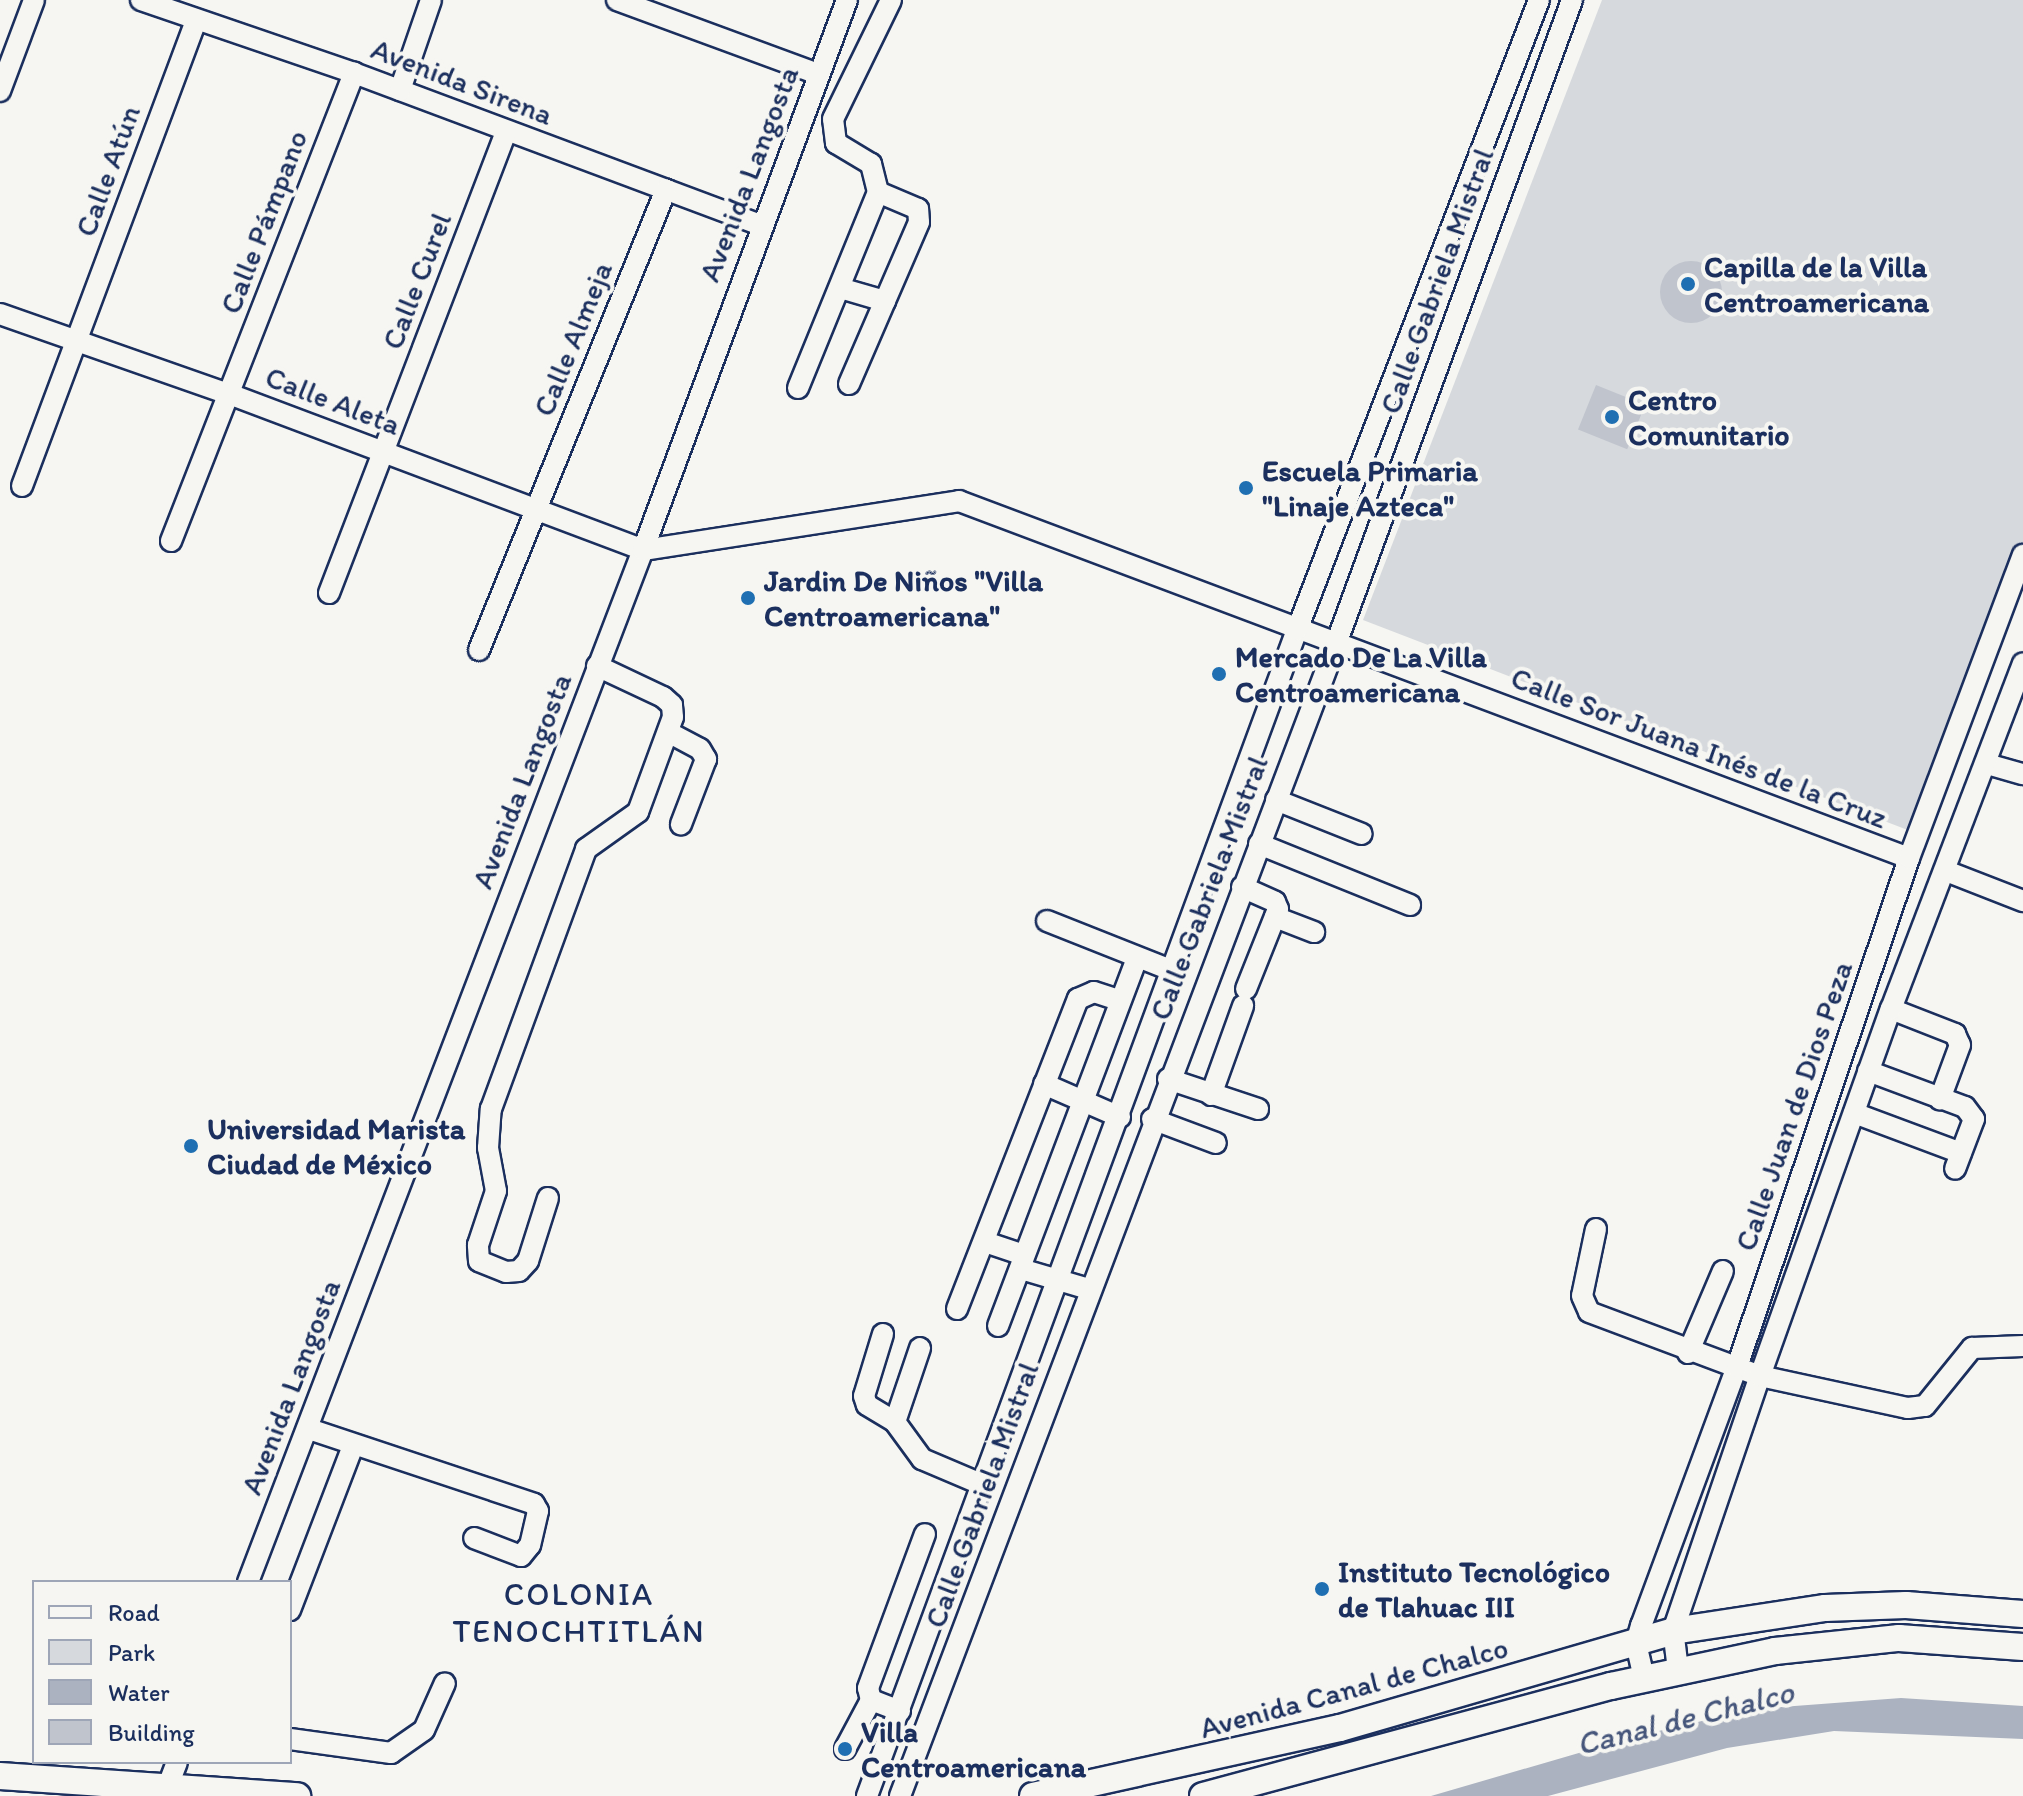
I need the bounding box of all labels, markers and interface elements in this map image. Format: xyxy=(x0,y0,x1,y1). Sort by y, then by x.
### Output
street label: Avenida Sirena xyxy=(366,31,558,133)
street label: Avenida Langosta xyxy=(691,61,807,287)
street label: Calle Atún xyxy=(68,101,148,241)
street label: Calle Pámpano xyxy=(213,126,315,318)
street label: Calle Gabriela Mistral xyxy=(1372,143,1502,419)
street label: Calle Curel xyxy=(375,208,459,354)
place label: Capilla de la Villa Centroamericana xyxy=(1704,249,1929,320)
street label: Calle Almeja xyxy=(526,258,620,420)
marker: Capilla de la Villa Centroamericana xyxy=(1679,275,1697,293)
street label: Calle Aleta xyxy=(261,359,405,443)
place label: Centro Comunitario xyxy=(1628,382,1790,452)
marker: Centro Comunitario xyxy=(1603,408,1621,426)
place label: Escuela Primaria "Linaje Azteca" xyxy=(1262,453,1478,524)
marker: Escuela Primaria "Linaje Azteca" xyxy=(1237,479,1255,497)
place label: Jardin De Niños "Villa Centroamericana" xyxy=(764,563,1042,634)
marker: Jardin De Niños "Villa Centroamericana" xyxy=(739,589,757,607)
place label: Mercado De La Villa Centroamericana xyxy=(1235,639,1487,710)
street label: Calle Sor Juana Inés de la Cruz xyxy=(1505,659,1893,837)
marker: Mercado De La Villa Centroamericana xyxy=(1210,665,1228,683)
street label: Avenida Langosta xyxy=(464,668,580,894)
street label: Calle Gabriela Mistral xyxy=(1142,751,1276,1025)
street label: Calle Juan de Dios Peza xyxy=(1728,957,1860,1255)
place label: Universidad Marista Ciudad de México xyxy=(207,1111,466,1182)
marker: Universidad Marista Ciudad de México xyxy=(182,1137,200,1155)
street label: Avenida Langosta xyxy=(233,1274,349,1500)
street label: Calle Gabriela Mistral xyxy=(917,1357,1047,1633)
place label: Instituto Tecnológico de Tlahuac III xyxy=(1338,1554,1609,1624)
district label: COLONIA TENOCHTITLÁN xyxy=(452,1576,706,1651)
legend xyxy=(32,1580,292,1764)
marker: Instituto Tecnológico de Tlahuac III xyxy=(1313,1580,1331,1598)
text: Road xyxy=(108,1598,160,1627)
street label: Avenida Canal de Chalco xyxy=(1196,1630,1512,1746)
text: Park xyxy=(108,1638,155,1667)
water label: Canal de Chalco xyxy=(1573,1673,1797,1763)
text: Water xyxy=(108,1678,170,1707)
place label: Villa Centroamericana xyxy=(861,1714,1086,1784)
text: Building xyxy=(108,1718,195,1747)
marker: Villa Centroamericana xyxy=(836,1740,854,1758)

